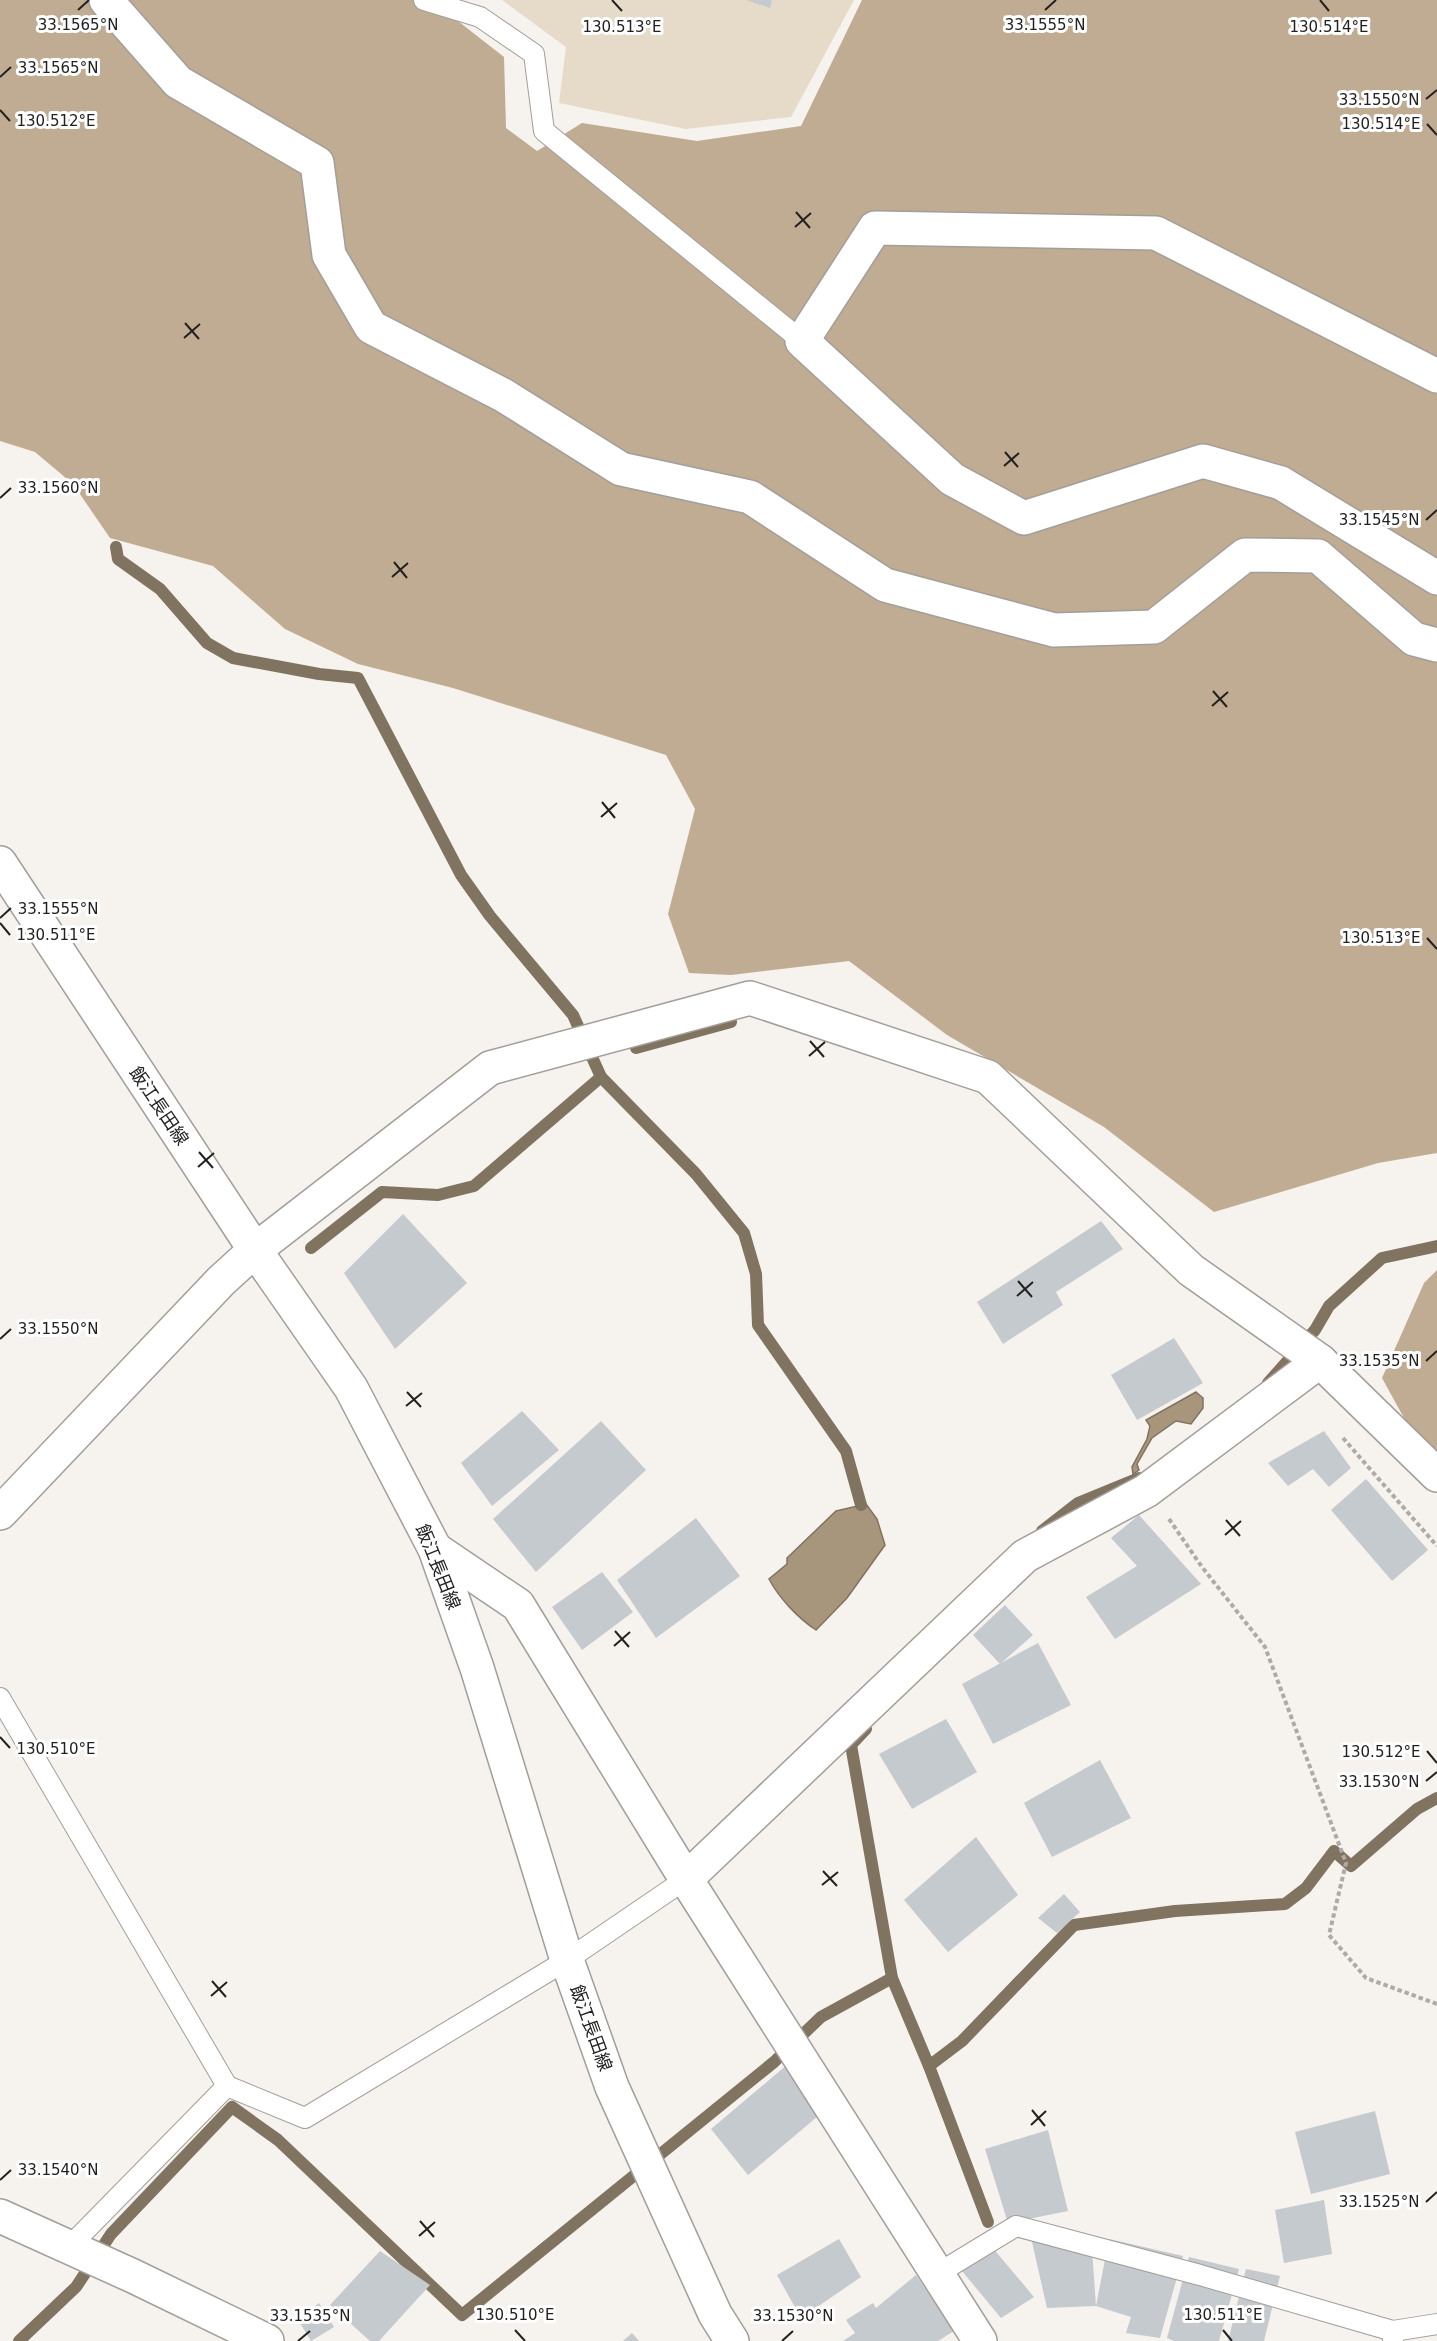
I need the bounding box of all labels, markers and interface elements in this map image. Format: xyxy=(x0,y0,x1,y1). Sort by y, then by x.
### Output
text: 33.1565°N xyxy=(38,16,118,34)
text: 33.1555°N xyxy=(1005,16,1085,34)
text: 130.513°E xyxy=(582,18,662,36)
text: 130.514°E xyxy=(1289,18,1369,36)
text: 33.1565°N xyxy=(18,59,98,77)
text: 33.1550°N xyxy=(1339,91,1419,109)
text: 130.512°E xyxy=(16,112,96,130)
text: 130.514°E xyxy=(1341,115,1421,133)
text: 33.1560°N xyxy=(18,479,98,497)
text: 33.1545°N xyxy=(1339,511,1419,529)
text: 33.1555°N xyxy=(18,900,98,918)
text: 130.511°E xyxy=(16,926,96,944)
text: 130.513°E xyxy=(1341,929,1421,947)
street label: 飯江長田線 xyxy=(126,1063,193,1149)
text: 33.1550°N xyxy=(18,1320,98,1338)
text: 33.1535°N xyxy=(1339,1352,1419,1370)
street label: 飯江長田線 xyxy=(412,1521,465,1612)
text: 130.510°E xyxy=(16,1740,96,1758)
text: 130.512°E xyxy=(1341,1743,1421,1761)
text: 33.1530°N xyxy=(1339,1773,1419,1791)
street label: 飯江長田線 xyxy=(566,1982,617,2074)
text: 33.1540°N xyxy=(18,2161,98,2179)
text: 33.1525°N xyxy=(1339,2193,1419,2211)
text: 130.510°E xyxy=(475,2306,555,2324)
text: 130.511°E xyxy=(1183,2306,1263,2324)
text: 33.1535°N xyxy=(270,2307,350,2325)
text: 33.1530°N xyxy=(753,2307,833,2325)

